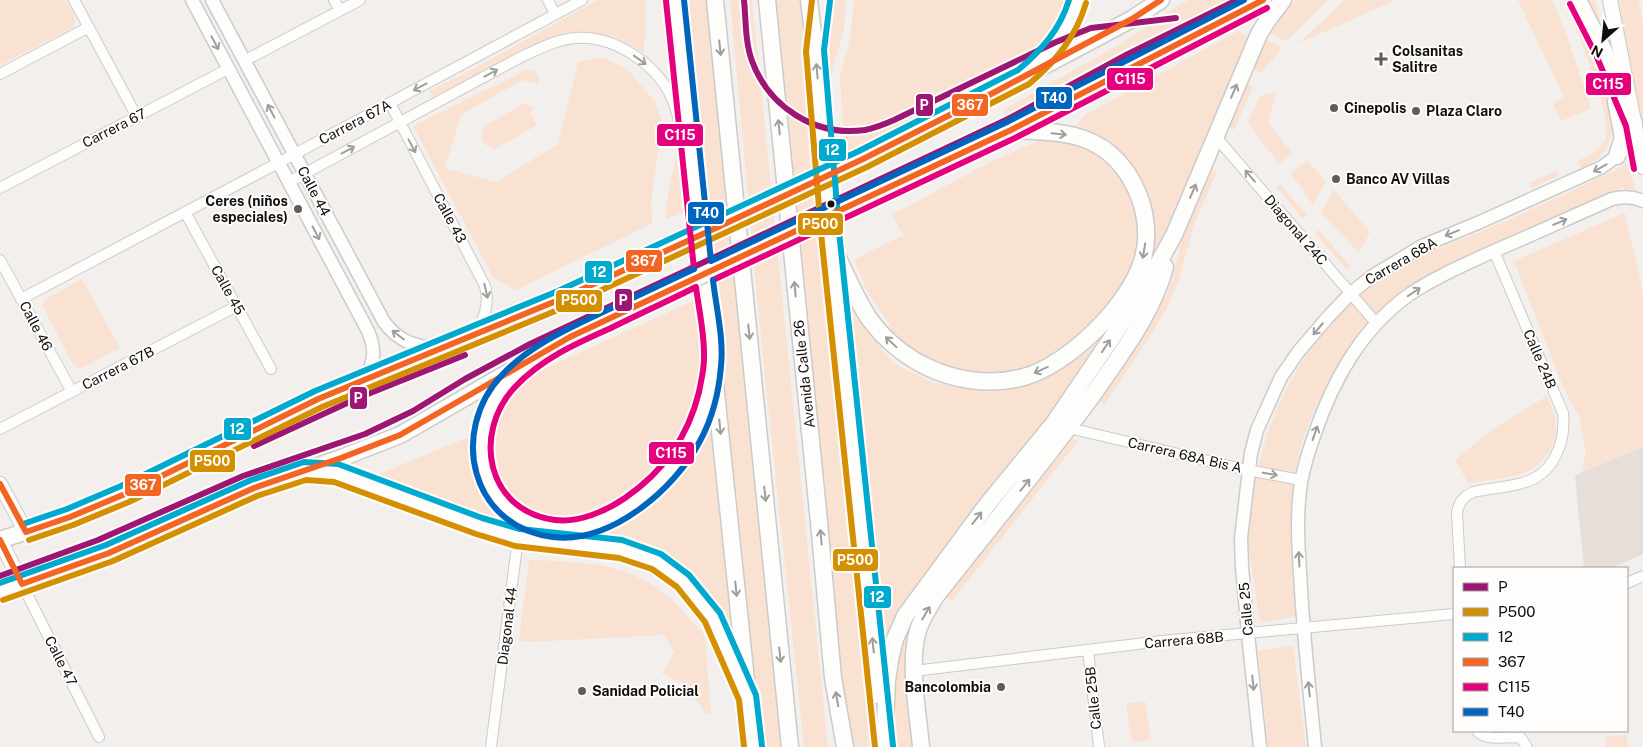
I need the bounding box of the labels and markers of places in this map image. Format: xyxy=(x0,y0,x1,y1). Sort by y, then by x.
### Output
place label: Colsanitas Salitre xyxy=(1392,43,1463,75)
marker: Colsanitas Salitre xyxy=(1374,52,1388,66)
place label: Cinepolis xyxy=(1344,100,1406,116)
marker: Cinepolis xyxy=(1328,102,1340,114)
place label: Plaza Claro xyxy=(1426,103,1502,119)
marker: Plaza Claro xyxy=(1410,105,1422,117)
place label: Banco AV Villas xyxy=(1346,171,1450,187)
marker: Banco AV Villas xyxy=(1330,173,1342,185)
place label: Ceres (niños especiales) xyxy=(205,193,288,225)
unlabelled marker xyxy=(826,199,836,209)
marker: Ceres (niños especiales) xyxy=(292,203,304,215)
place label: Bancolombia xyxy=(905,679,991,695)
marker: Bancolombia xyxy=(995,681,1007,693)
place label: Sanidad Policial xyxy=(592,683,699,699)
marker: Sanidad Policial xyxy=(576,685,588,697)

